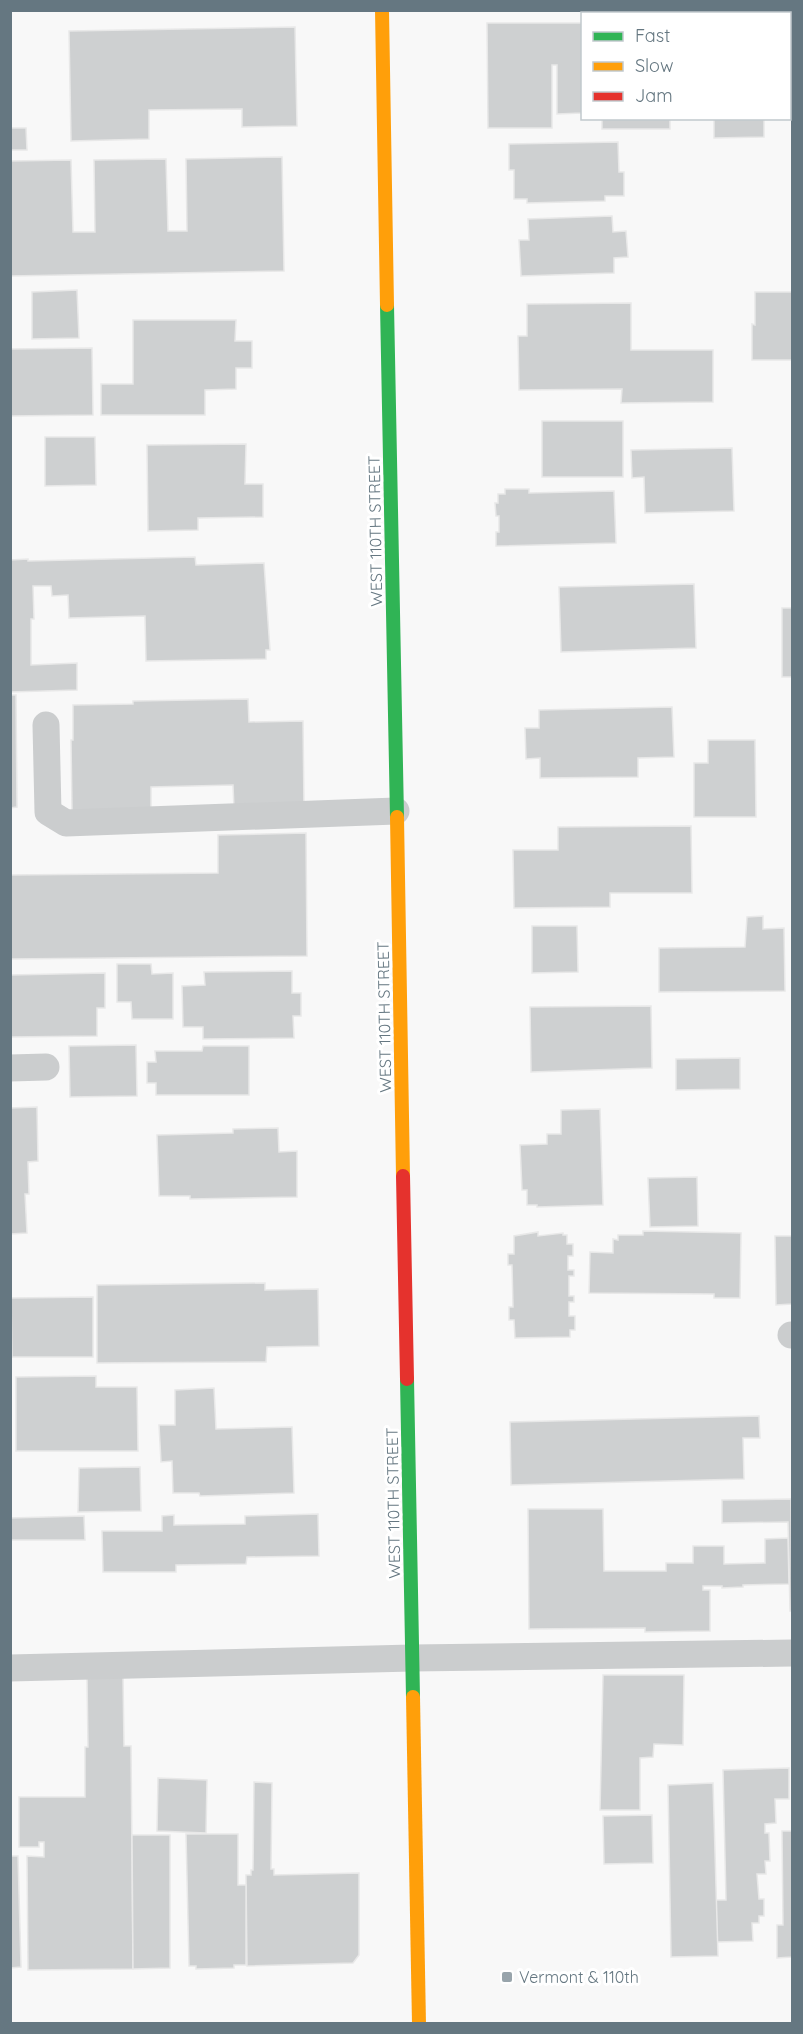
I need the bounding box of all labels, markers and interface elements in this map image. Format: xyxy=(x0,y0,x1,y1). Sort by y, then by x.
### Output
legend xyxy=(581,12,791,120)
text: Fast xyxy=(635,24,670,47)
text: Slow xyxy=(635,54,673,77)
text: Jam xyxy=(635,84,673,107)
street label: WEST 110TH STREET xyxy=(364,455,386,607)
street label: WEST 110TH STREET xyxy=(373,941,395,1093)
street label: WEST 110TH STREET xyxy=(382,1427,404,1579)
place label: Vermont & 110th xyxy=(519,1967,639,1987)
marker: Vermont & 110th xyxy=(500,1970,514,1984)

